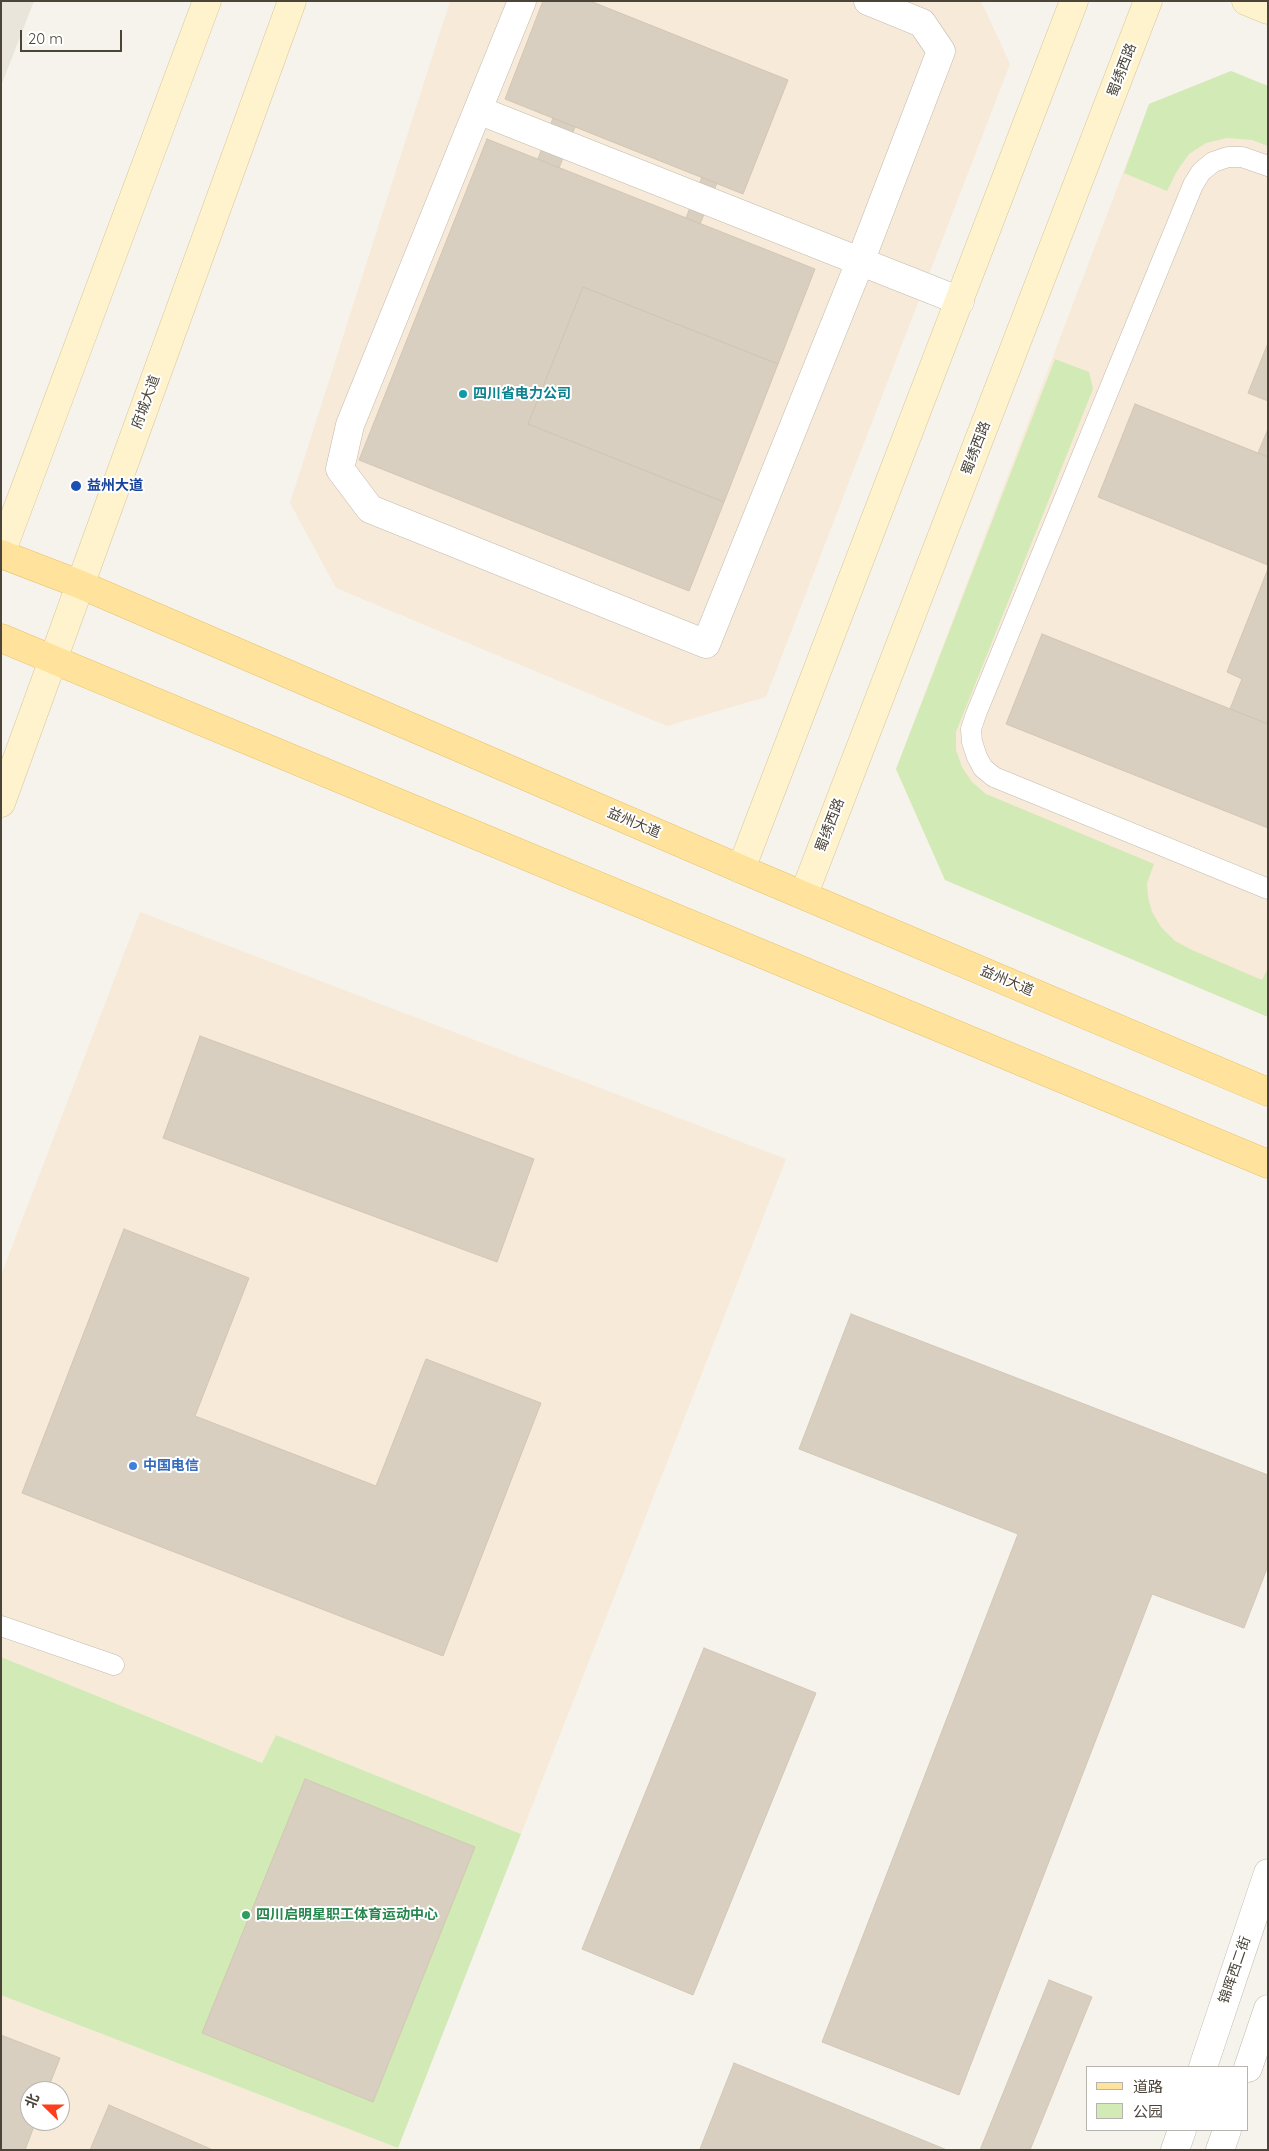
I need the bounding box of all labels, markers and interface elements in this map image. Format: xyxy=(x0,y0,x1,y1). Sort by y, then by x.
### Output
scale bar xyxy=(22,20,125,52)
text: 20 m xyxy=(28,29,63,48)
street label: 蜀绣西路 xyxy=(1104,41,1140,99)
street label: 府城大道 xyxy=(129,373,163,431)
place label: 四川省电力公司 xyxy=(473,386,571,402)
marker: 四川省电力公司 xyxy=(457,388,469,400)
street label: 蜀绣西路 xyxy=(958,419,994,477)
place label: 益州大道 xyxy=(87,478,143,494)
marker: 益州大道 xyxy=(69,479,83,493)
street label: 蜀绣西路 xyxy=(812,796,848,854)
street label: 益州大道 xyxy=(605,804,663,842)
street label: 益州大道 xyxy=(978,962,1036,1000)
place label: 中国电信 xyxy=(143,1458,199,1474)
marker: 中国电信 xyxy=(127,1460,139,1472)
place label: 四川启明星职工体育运动中心 xyxy=(256,1907,438,1923)
marker: 四川启明星职工体育运动中心 xyxy=(240,1909,252,1921)
street label: 锦晖西二街 xyxy=(1216,1934,1254,2006)
legend xyxy=(1086,2066,1249,2131)
text: 道路 xyxy=(1133,2077,1163,2096)
north arrow xyxy=(20,2081,70,2131)
text: 北 xyxy=(21,2091,43,2111)
text: 公园 xyxy=(1133,2102,1163,2121)

